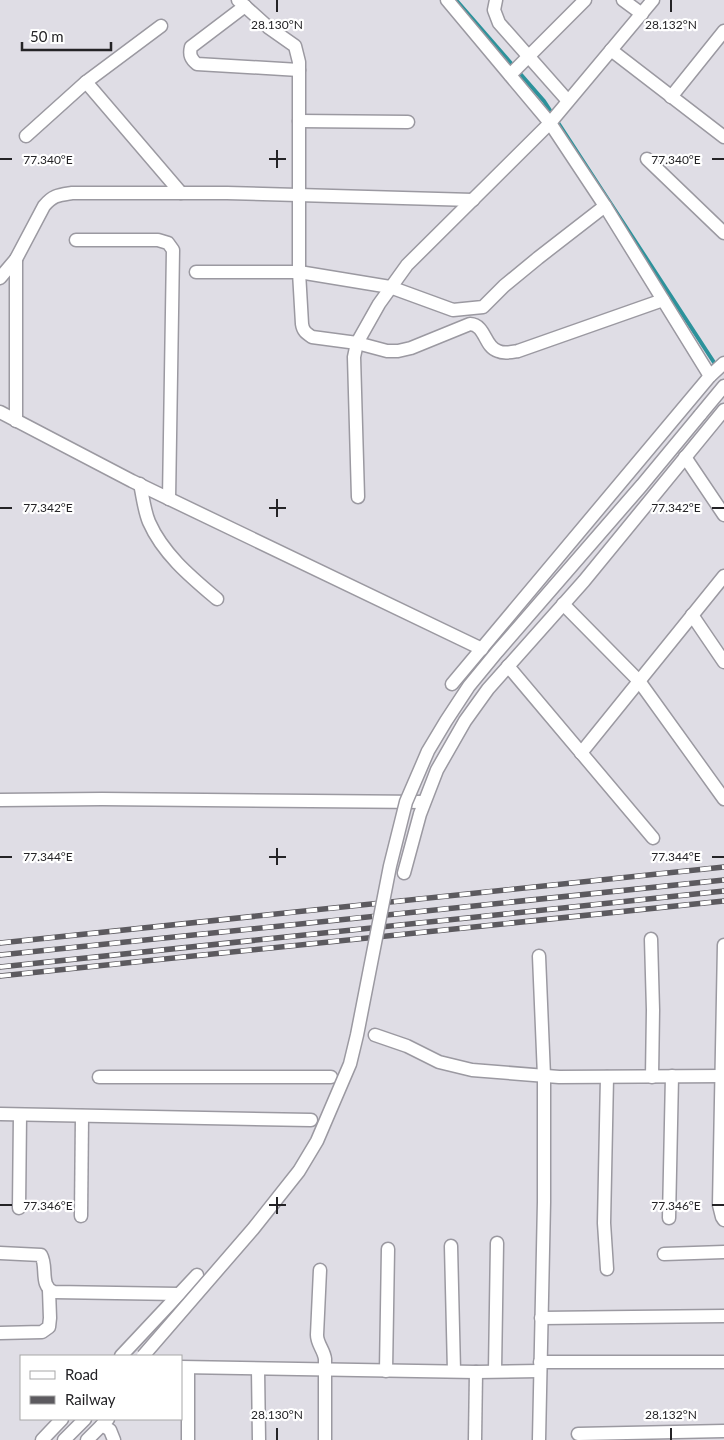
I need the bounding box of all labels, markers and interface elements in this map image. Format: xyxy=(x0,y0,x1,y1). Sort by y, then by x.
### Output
text: 28.130°N xyxy=(251,17,303,32)
text: 28.132°N xyxy=(645,17,697,32)
scale bar xyxy=(22,20,111,52)
text: 50 m xyxy=(30,27,64,45)
text: 77.340°E xyxy=(23,152,73,167)
text: 77.340°E xyxy=(651,152,701,167)
text: 77.342°E xyxy=(23,500,73,515)
text: 77.342°E xyxy=(651,500,701,515)
text: 77.344°E xyxy=(23,849,73,864)
text: 77.344°E xyxy=(651,849,701,864)
text: 77.346°E xyxy=(23,1198,73,1213)
text: 77.346°E xyxy=(651,1198,701,1213)
legend xyxy=(20,1355,182,1420)
text: Road xyxy=(65,1365,98,1383)
text: Railway xyxy=(65,1390,116,1408)
text: 28.130°N xyxy=(251,1407,303,1422)
text: 28.132°N xyxy=(645,1407,697,1422)

